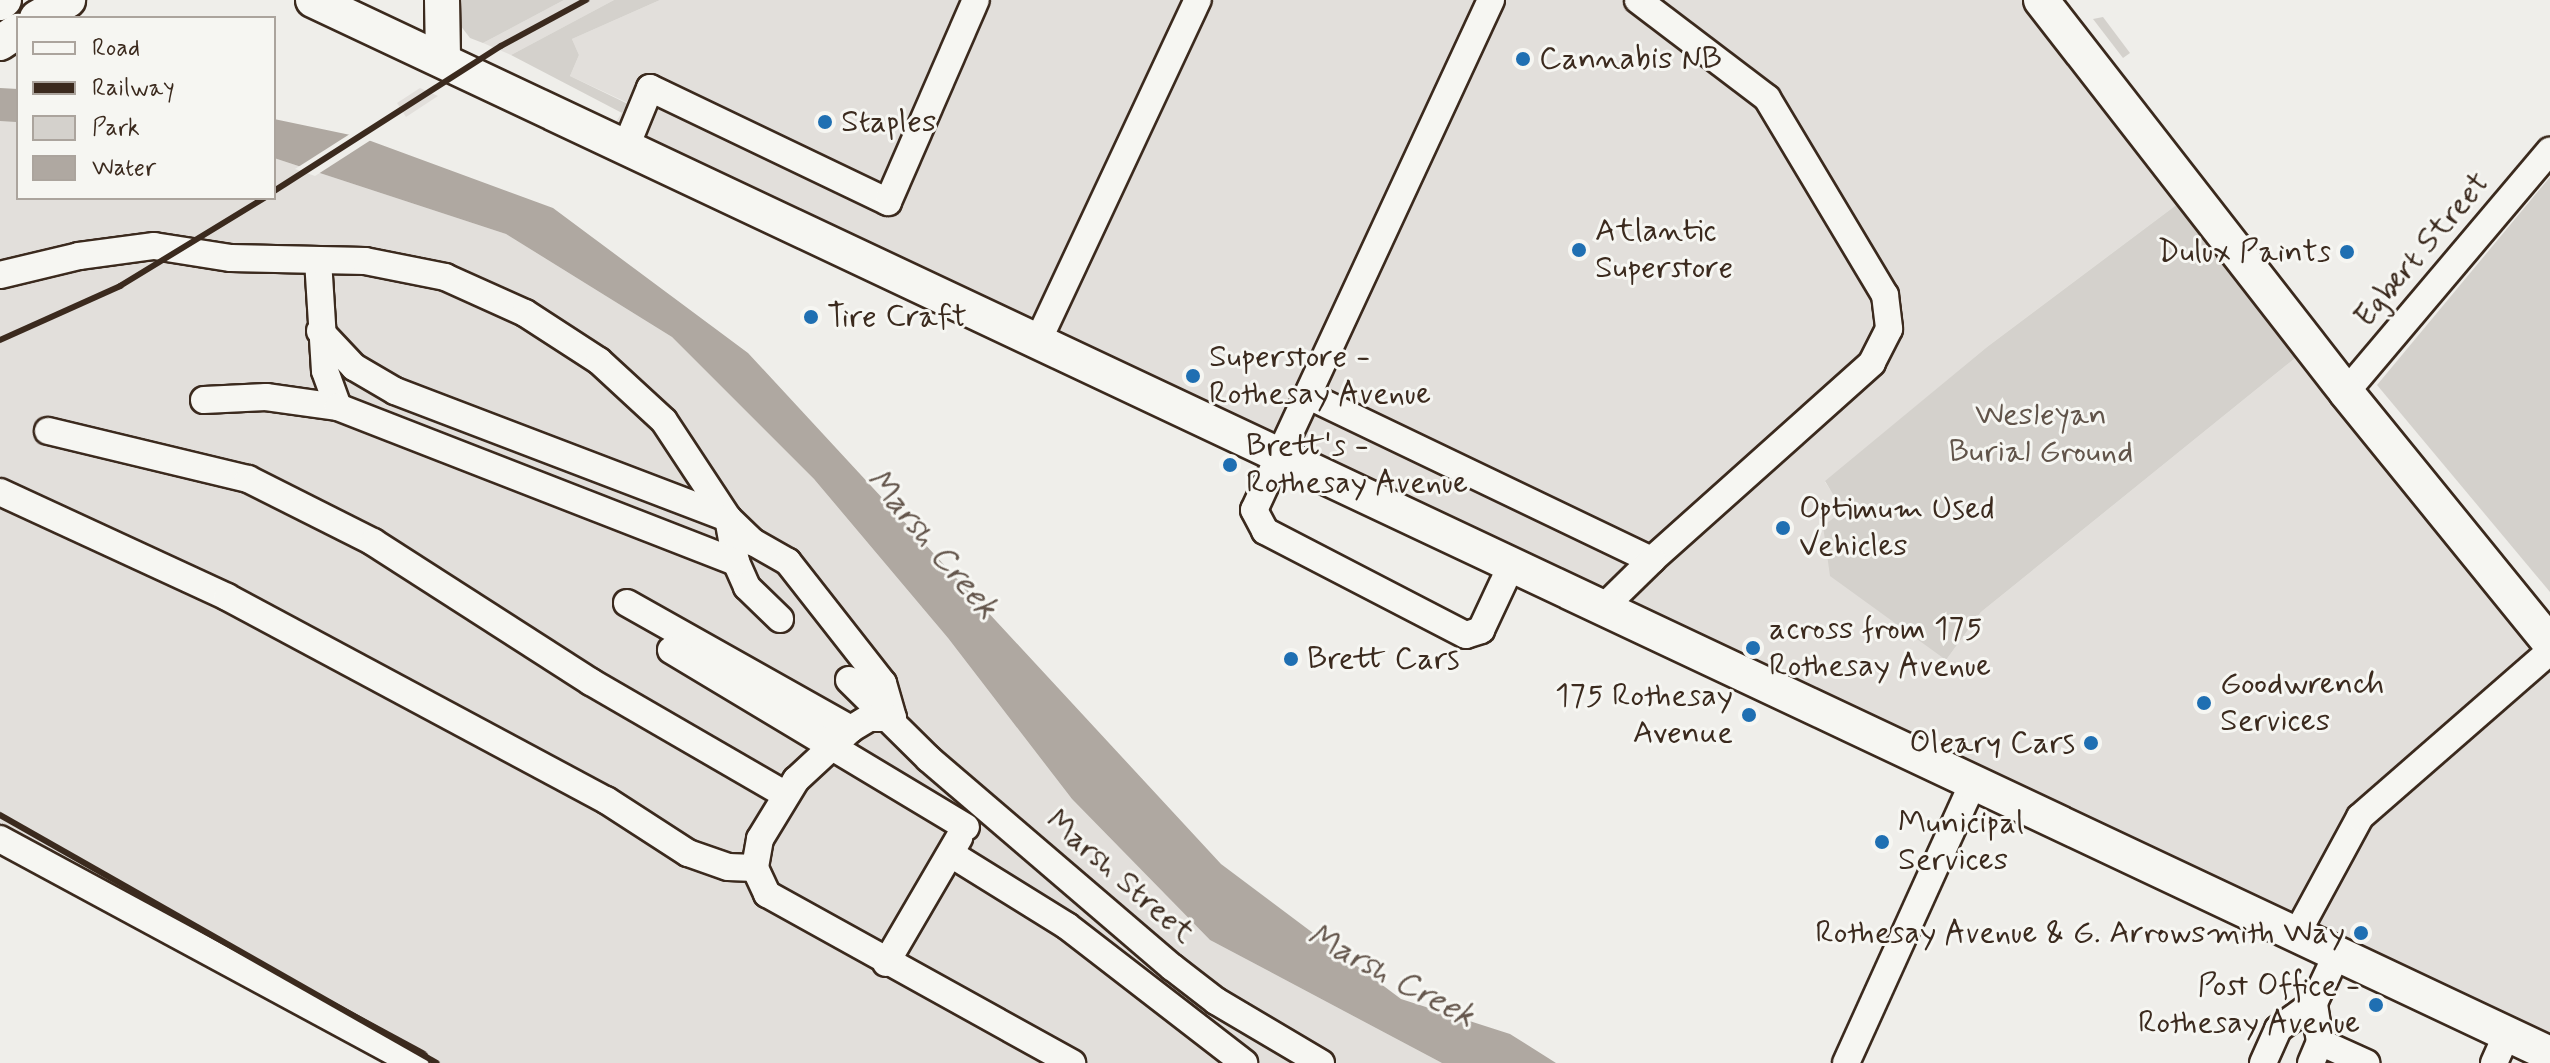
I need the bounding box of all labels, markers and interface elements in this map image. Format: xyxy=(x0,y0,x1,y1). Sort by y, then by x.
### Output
legend xyxy=(16,16,276,200)
text: Road xyxy=(92,33,140,64)
place label: Cannabis NB xyxy=(1539,40,1722,78)
marker: Cannabis NB xyxy=(1514,50,1532,68)
text: Railway xyxy=(92,73,175,104)
place label: Staples xyxy=(841,103,936,141)
text: Park xyxy=(92,113,140,144)
marker: Staples xyxy=(816,113,834,131)
text: Water xyxy=(92,153,156,184)
street label: Egbert Street xyxy=(2346,165,2498,335)
place label: Atlantic Superstore xyxy=(1595,213,1733,288)
place label: Dulux Paints xyxy=(2161,233,2331,271)
marker: Atlantic Superstore xyxy=(1570,241,1588,259)
marker: Dulux Paints xyxy=(2338,243,2356,261)
place label: Tire Craft xyxy=(827,298,969,336)
marker: Tire Craft xyxy=(802,308,820,326)
place label: Superstore - Rothesay Avenue xyxy=(1209,339,1439,414)
marker: Superstore - Rothesay Avenue xyxy=(1184,367,1202,385)
park label: Wesleyan Burial Ground xyxy=(1949,397,2133,472)
place label: Brett's - Rothesay Avenue xyxy=(1246,428,1476,503)
marker: Brett's - Rothesay Avenue xyxy=(1221,456,1239,474)
water label: Marsh Creek xyxy=(857,460,1007,628)
place label: Optimum Used Vehicles xyxy=(1799,491,1997,566)
marker: Optimum Used Vehicles xyxy=(1774,519,1792,537)
place label: across from 175 Rothesay Avenue xyxy=(1769,611,1999,686)
marker: across from 175 Rothesay Avenue xyxy=(1744,639,1762,657)
place label: Brett Cars xyxy=(1307,640,1460,678)
marker: Brett Cars xyxy=(1282,650,1300,668)
place label: Goodwrench Services xyxy=(2220,666,2384,741)
place label: 175 Rothesay Avenue xyxy=(1555,678,1733,753)
marker: Goodwrench Services xyxy=(2195,694,2213,712)
marker: 175 Rothesay Avenue xyxy=(1740,706,1758,724)
place label: Oleary Cars xyxy=(1909,724,2075,762)
marker: Oleary Cars xyxy=(2082,734,2100,752)
street label: Marsh Street xyxy=(1038,802,1202,952)
place label: Municipal Services xyxy=(1898,805,2024,880)
marker: Municipal Services xyxy=(1873,833,1891,851)
place label: Rothesay Avenue & G. Arrowsmith Way xyxy=(1807,914,2345,952)
water label: Marsh Creek xyxy=(1300,915,1482,1037)
marker: Rothesay Avenue & G. Arrowsmith Way xyxy=(2352,924,2370,942)
place label: Post Office - Rothesay Avenue xyxy=(2130,968,2360,1043)
marker: Post Office - Rothesay Avenue xyxy=(2367,996,2385,1014)

